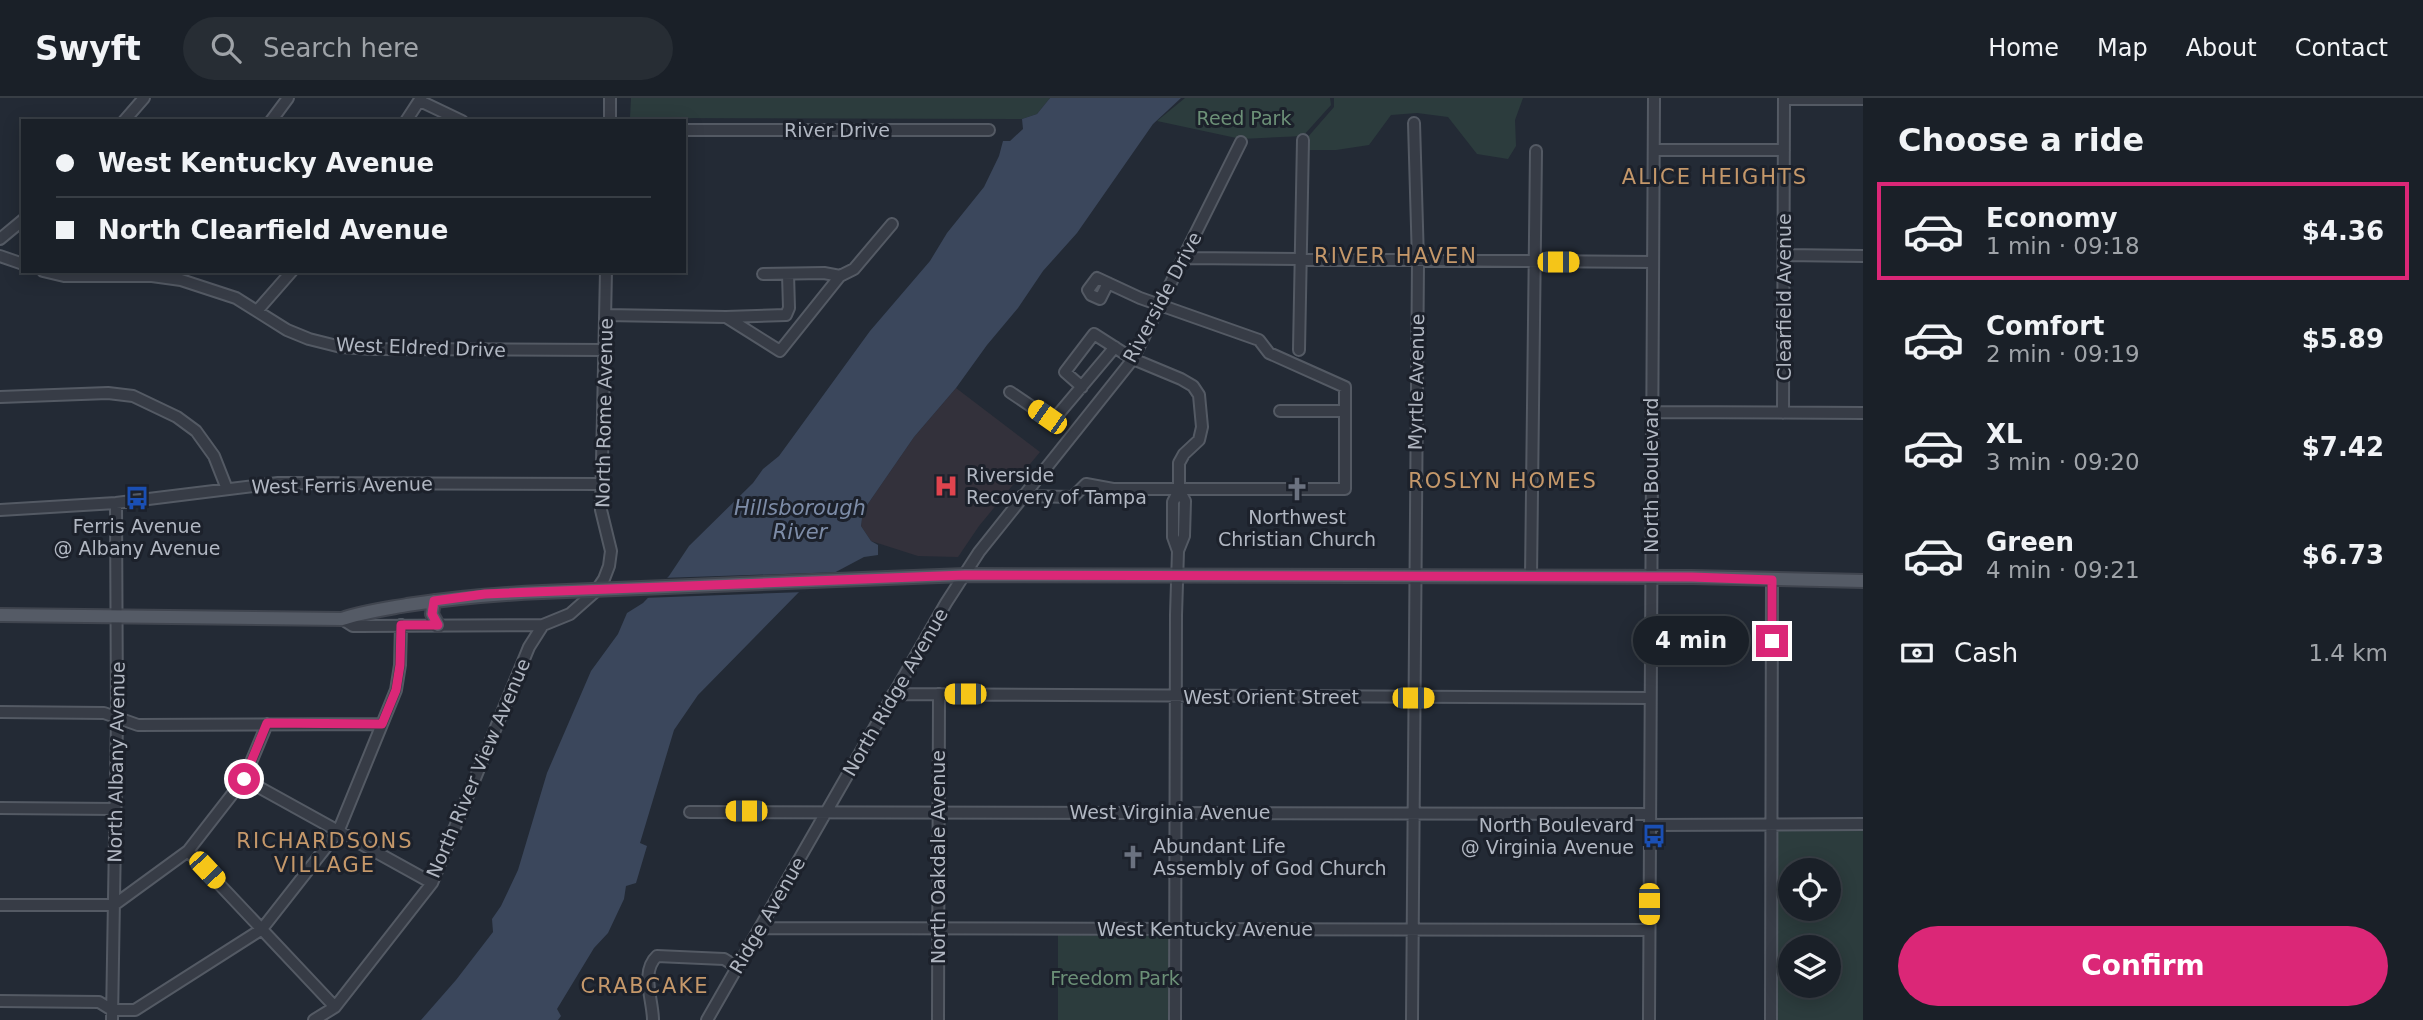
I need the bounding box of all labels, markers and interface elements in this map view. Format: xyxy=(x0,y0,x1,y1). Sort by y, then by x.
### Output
search box xyxy=(183,17,673,80)
text: Swyft xyxy=(35,29,141,68)
icon: search xyxy=(207,29,245,67)
text: Search here xyxy=(263,33,419,63)
text: Home xyxy=(1988,34,2059,62)
text: Map xyxy=(2097,34,2148,62)
text: About xyxy=(2186,34,2257,62)
text: Contact xyxy=(2295,34,2388,62)
park label: Reed Park xyxy=(1197,107,1291,129)
street label: River Drive xyxy=(784,119,890,141)
text: Choose a ride xyxy=(1898,121,2144,159)
text: West Kentucky Avenue xyxy=(98,148,434,178)
district label: ALICE HEIGHTS xyxy=(1622,165,1808,189)
icon: car xyxy=(1902,200,1965,263)
text: Economy xyxy=(1986,203,2117,233)
street label: Clearfield Avenue xyxy=(1773,213,1795,381)
text: North Clearfield Avenue xyxy=(98,215,448,245)
text: $4.36 xyxy=(2302,216,2384,246)
street label: Riverside Drive xyxy=(1118,228,1206,366)
text: 1 min · 09:18 xyxy=(1986,233,2140,259)
district label: RIVER HAVEN xyxy=(1314,244,1478,268)
car xyxy=(1538,252,1580,273)
icon: car xyxy=(1902,308,1965,371)
text: Comfort xyxy=(1986,311,2104,341)
street label: Myrtle Avenue xyxy=(1404,314,1428,450)
street label: North Rome Avenue xyxy=(591,318,617,508)
text: $5.89 xyxy=(2302,324,2384,354)
street label: West Eldred Drive xyxy=(336,333,506,361)
text: 2 min · 09:19 xyxy=(1986,341,2140,367)
car xyxy=(1024,396,1071,438)
street label: North Boulevard xyxy=(1640,397,1662,553)
icon: car xyxy=(1902,416,1965,479)
text: XL xyxy=(1986,419,2023,449)
text: $7.42 xyxy=(2302,432,2384,462)
text: 3 min · 09:20 xyxy=(1986,449,2140,475)
place label: Riverside Recovery of Tampa xyxy=(966,464,1147,508)
district label: ROSLYN HOMES xyxy=(1408,469,1598,493)
street label: West Ferris Avenue xyxy=(251,472,433,498)
hospital icon: Riverside Recovery of Tampa xyxy=(932,472,960,500)
church icon: Northwest Christian Church xyxy=(1283,475,1311,503)
bus stop icon: Ferris Avenue @ Albany Avenue xyxy=(123,484,151,512)
water label: Hillsborough River xyxy=(734,496,866,544)
place label: Northwest Christian Church xyxy=(1218,506,1376,550)
place label: Ferris Avenue @ Albany Avenue xyxy=(54,515,220,559)
icon: car xyxy=(1902,524,1965,587)
text: Green xyxy=(1986,527,2074,557)
text: $6.73 xyxy=(2302,540,2384,570)
text: 4 min · 09:21 xyxy=(1986,557,2140,583)
street label: North Ridge Avenue xyxy=(838,604,952,780)
callout: 4 min xyxy=(1632,616,1748,666)
route end xyxy=(1756,625,1788,657)
text: 4 min xyxy=(1655,627,1727,653)
icon: cash xyxy=(1898,634,1936,672)
text: Cash xyxy=(1954,638,2018,668)
text: 1.4 km xyxy=(2308,640,2388,666)
street label: North River View Avenue xyxy=(422,655,534,881)
street label: North Albany Avenue xyxy=(103,661,129,863)
car xyxy=(945,684,987,705)
street label: West Orient Street xyxy=(1183,686,1359,708)
car xyxy=(1393,688,1435,709)
street label: North Oakdale Avenue xyxy=(927,750,949,964)
route start xyxy=(228,763,260,795)
car xyxy=(726,801,768,822)
street label: West Virginia Avenue xyxy=(1069,801,1271,823)
place label: North Boulevard @ Virginia Avenue xyxy=(1461,814,1634,858)
bus stop icon: North Boulevard @ Virginia Avenue xyxy=(1640,822,1668,850)
district label: RICHARDSONS VILLAGE xyxy=(236,829,414,877)
place label: Abundant Life Assembly of God Church xyxy=(1153,835,1387,879)
church icon: Abundant Life Assembly of God Church xyxy=(1119,843,1147,871)
car xyxy=(185,847,230,893)
street label: Ridge Avenue xyxy=(725,853,809,977)
map controls xyxy=(1778,858,1841,998)
button: locate xyxy=(1778,858,1841,921)
car xyxy=(1639,883,1660,925)
street label: West Kentucky Avenue xyxy=(1097,918,1313,940)
button: Confirm xyxy=(1898,926,2388,1006)
button: layers xyxy=(1778,935,1841,998)
park label: Freedom Park xyxy=(1050,967,1180,989)
district label: CRABCAKE xyxy=(581,974,709,998)

